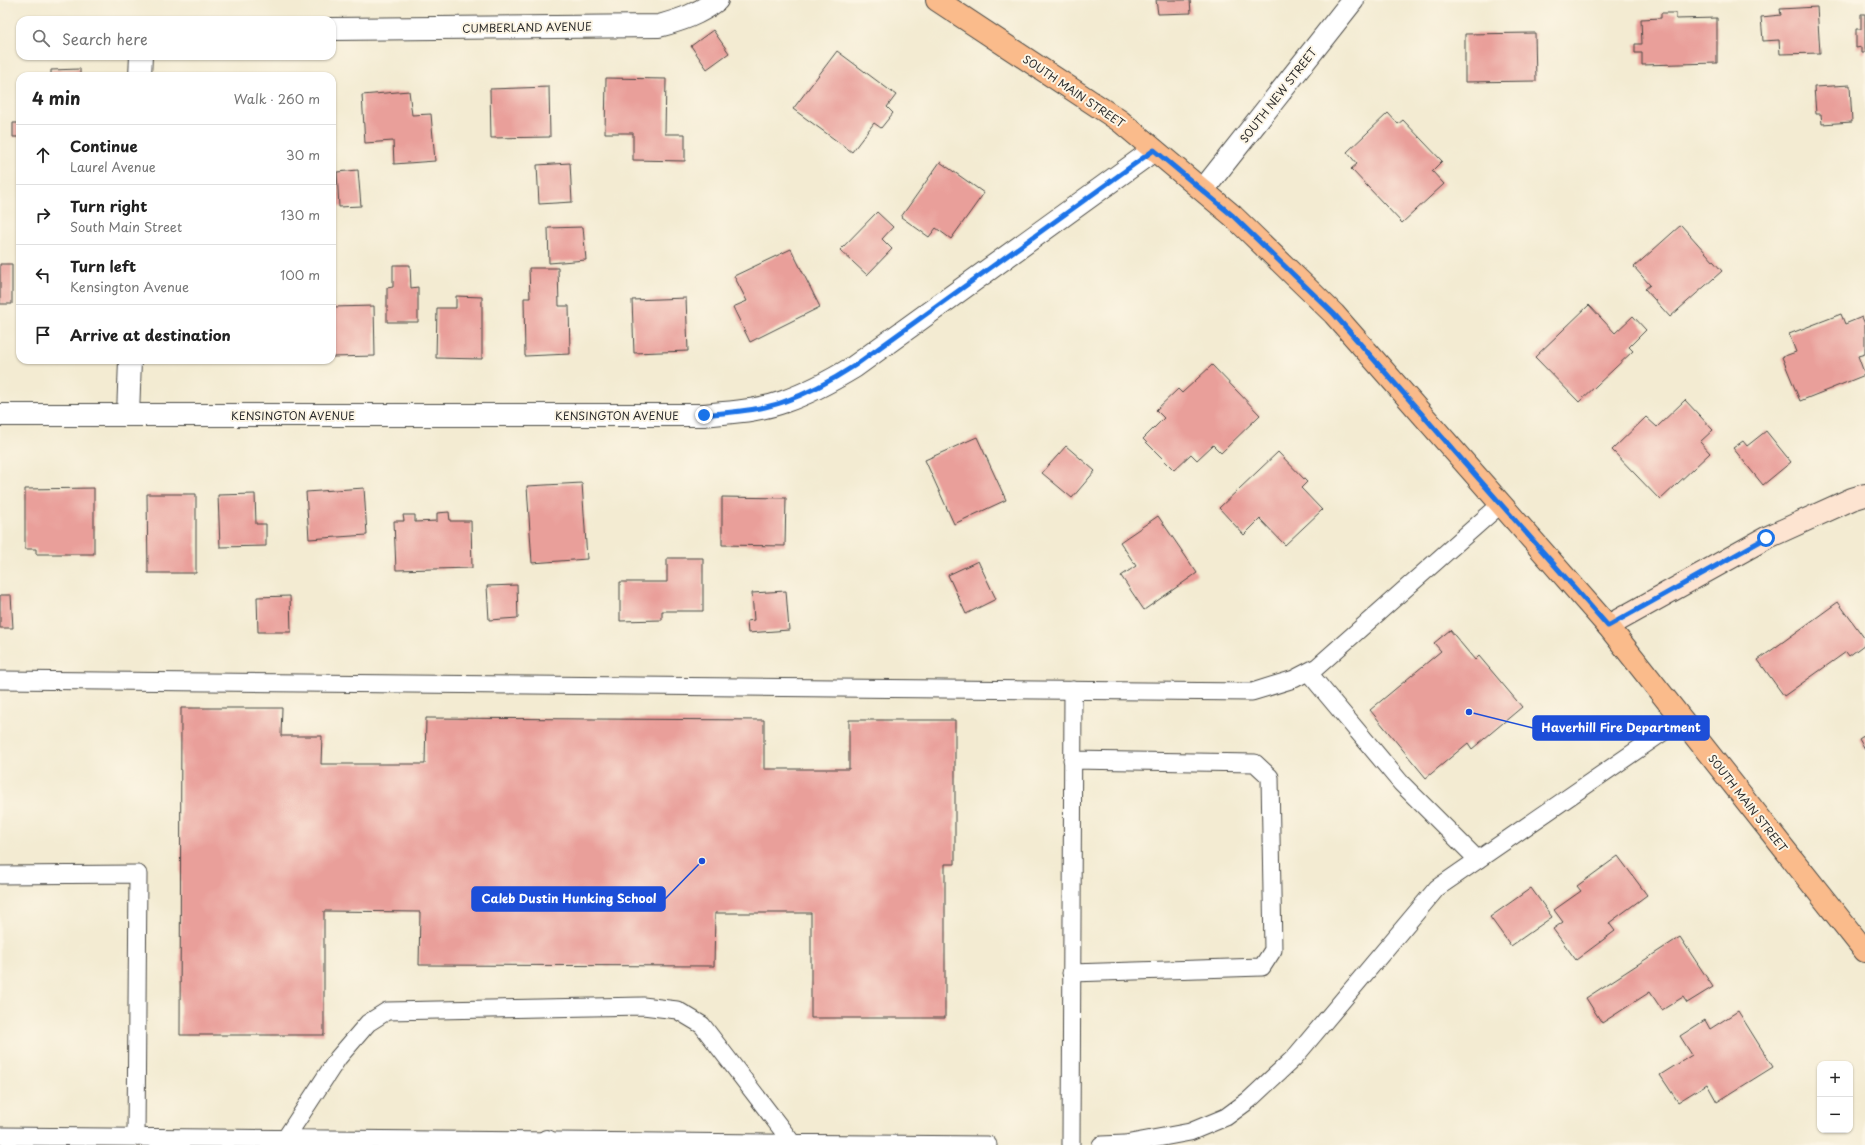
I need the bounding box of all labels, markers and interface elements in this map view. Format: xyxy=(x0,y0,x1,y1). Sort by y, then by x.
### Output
search box xyxy=(16,16,336,60)
street label: CUMBERLAND AVENUE xyxy=(462,17,592,37)
icon: search xyxy=(30,27,52,49)
text: Search here xyxy=(62,27,148,50)
street label: SOUTH NEW STREET xyxy=(1235,43,1321,146)
street label: SOUTH MAIN STREET xyxy=(1020,50,1129,132)
text: 4 min xyxy=(32,85,80,111)
text: Walk · 260 m xyxy=(234,89,320,108)
text: Continue xyxy=(70,134,138,157)
icon: ahead xyxy=(32,144,54,166)
text: 30 m xyxy=(286,145,320,164)
text: Laurel Avenue xyxy=(70,157,156,176)
text: Turn right xyxy=(70,194,147,217)
icon: right xyxy=(32,204,54,226)
text: 130 m xyxy=(281,205,320,224)
text: South Main Street xyxy=(70,217,182,236)
text: Turn left xyxy=(70,254,136,277)
icon: left xyxy=(32,264,54,286)
text: 100 m xyxy=(280,265,320,284)
text: Kensington Avenue xyxy=(70,277,189,296)
text: Arrive at destination xyxy=(70,323,231,346)
icon: arrive xyxy=(32,324,54,346)
route end xyxy=(695,406,713,424)
street label: KENSINGTON AVENUE xyxy=(231,407,355,424)
street label: KENSINGTON AVENUE xyxy=(555,407,679,424)
route start xyxy=(1757,529,1775,547)
callout: Haverhill Fire Department xyxy=(1533,716,1709,740)
text: Haverhill Fire Department xyxy=(1541,718,1701,736)
street label: SOUTH MAIN STREET xyxy=(1704,751,1792,856)
callout: Caleb Dustin Hunking School xyxy=(472,887,665,911)
text: Caleb Dustin Hunking School xyxy=(482,889,657,907)
map controls xyxy=(1817,1061,1853,1133)
button: + xyxy=(1817,1061,1853,1097)
button: − xyxy=(1817,1097,1853,1133)

